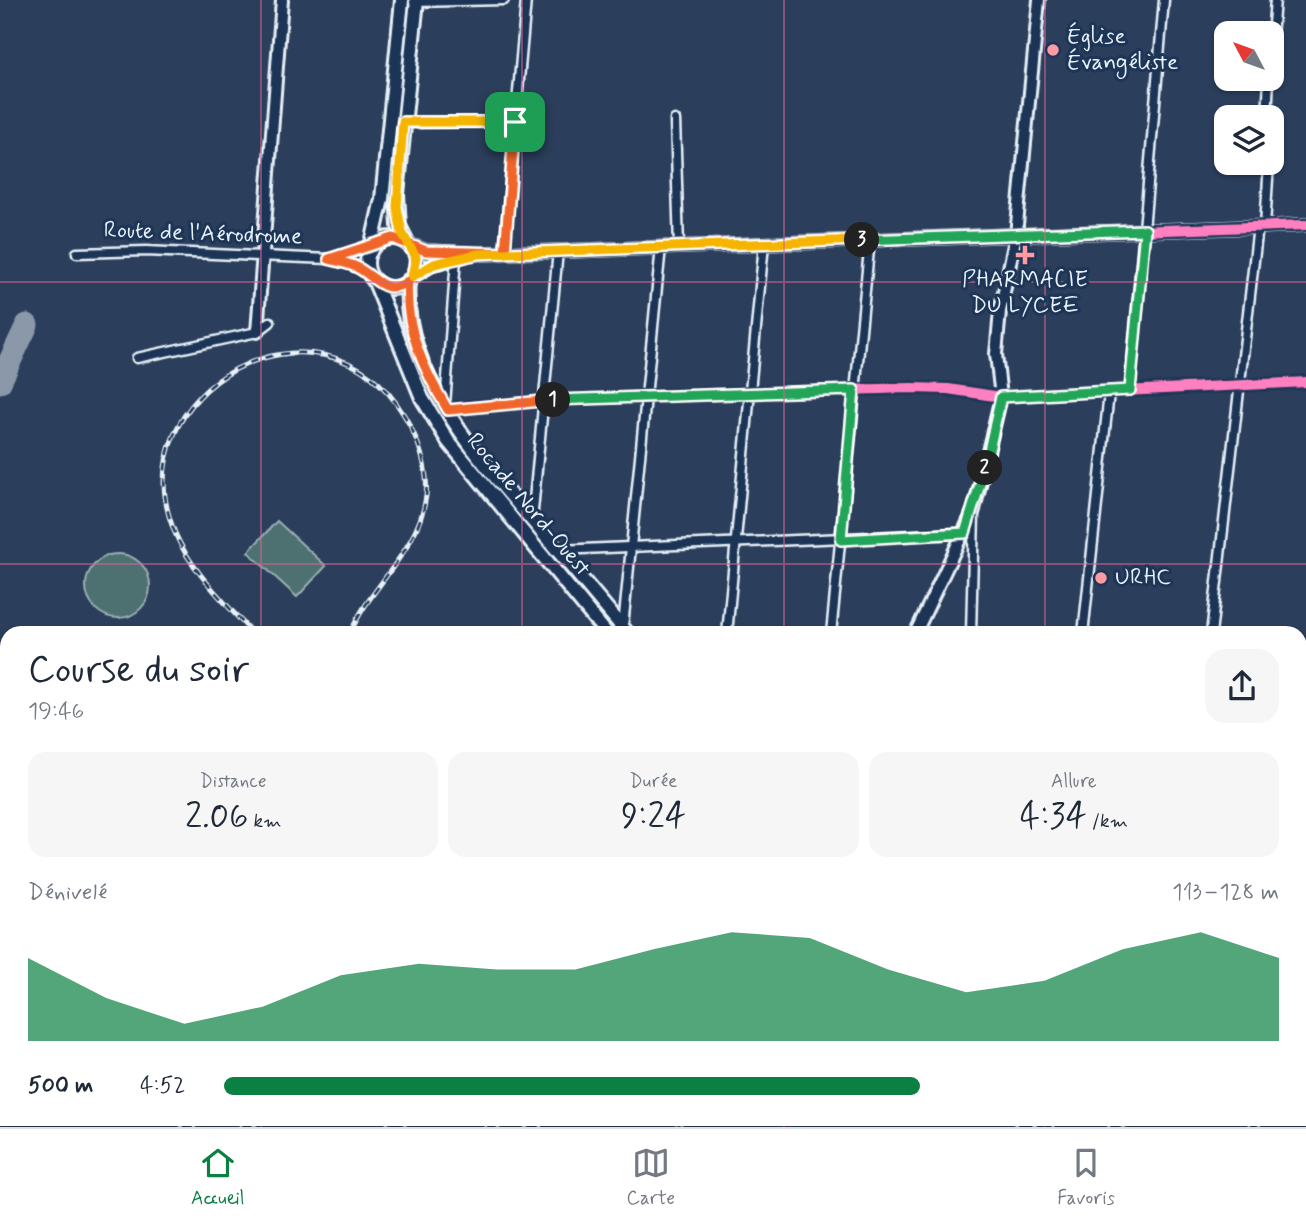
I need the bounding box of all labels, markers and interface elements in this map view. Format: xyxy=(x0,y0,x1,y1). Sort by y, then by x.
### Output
place label: Église Évangéliste xyxy=(1067,21,1178,80)
north arrow xyxy=(1214,21,1284,91)
map controls xyxy=(1214,21,1284,175)
marker: Église Évangéliste xyxy=(1045,42,1061,58)
pin xyxy=(485,92,545,152)
icon: arrive xyxy=(496,103,534,141)
button: layers xyxy=(1214,105,1284,175)
street label: Route de l'Aérodrome xyxy=(103,216,303,252)
pin: 3 xyxy=(844,222,880,258)
text: 3 xyxy=(857,227,866,252)
marker: PHARMACIE DU LYCEE xyxy=(1017,247,1033,263)
place label: PHARMACIE DU LYCEE xyxy=(962,265,1088,321)
pin: 1 xyxy=(536,382,570,418)
text: 1 xyxy=(548,387,557,412)
street label: Rocade Nord-Ouest xyxy=(459,427,597,583)
pin: 2 xyxy=(968,450,1002,486)
text: 2 xyxy=(980,455,989,480)
place label: URHC xyxy=(1115,563,1171,593)
marker: URHC xyxy=(1093,570,1109,586)
text: Course du soir xyxy=(28,646,249,695)
button: share xyxy=(1205,649,1279,723)
text: 19:46 xyxy=(28,697,84,727)
text: Distance xyxy=(200,769,267,794)
text: Durée xyxy=(630,769,677,794)
text: Allure xyxy=(1051,769,1097,794)
text: 2.06 xyxy=(185,794,248,840)
text: 9:24 xyxy=(621,794,686,840)
text: 4:34 xyxy=(1020,794,1087,840)
text: km xyxy=(248,809,281,834)
text: /km xyxy=(1087,809,1128,834)
text: Dénivelé xyxy=(28,878,107,908)
text: 113–128 m xyxy=(1172,878,1279,908)
text: 500 m xyxy=(28,1071,93,1101)
text: 4:52 xyxy=(140,1071,185,1101)
tab: Accueil xyxy=(191,1144,244,1211)
tab: Carte xyxy=(626,1144,675,1211)
tab: Favoris xyxy=(1057,1144,1115,1211)

